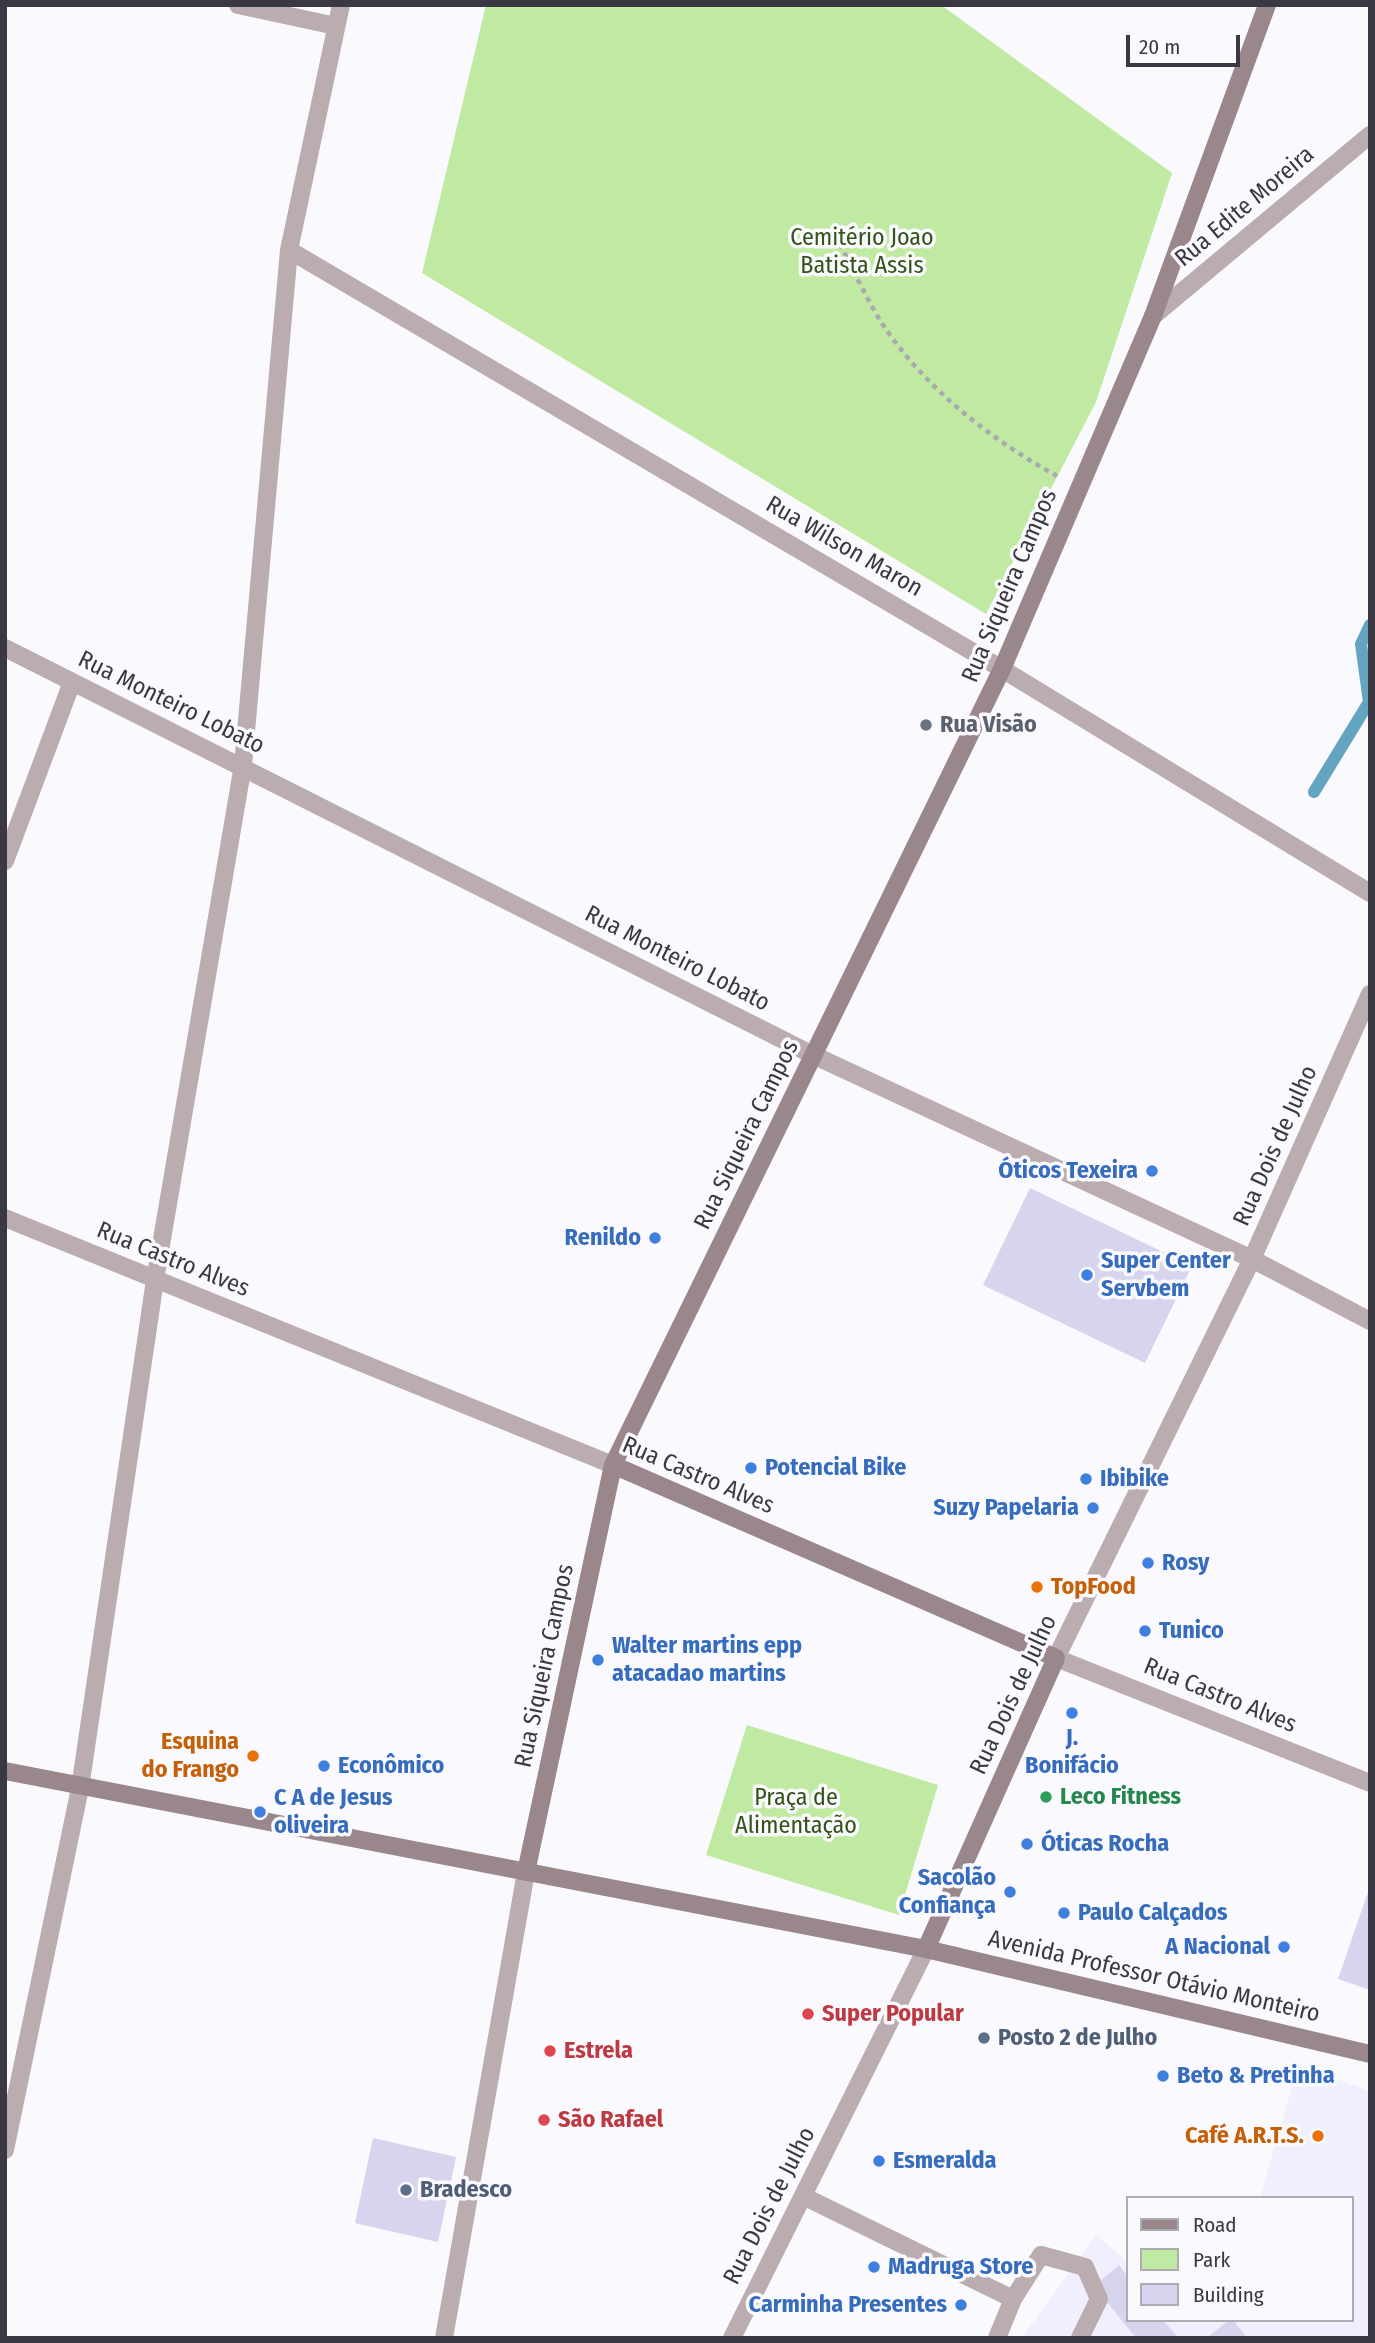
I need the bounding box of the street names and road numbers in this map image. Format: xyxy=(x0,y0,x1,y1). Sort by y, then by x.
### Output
street label: Rua Edite Moreira xyxy=(1170,141,1320,273)
street label: Rua Siqueira Campos xyxy=(956,485,1064,687)
street label: Rua Wilson Maron xyxy=(760,490,928,604)
street label: Rua Monteiro Lobato xyxy=(73,645,269,761)
street label: Rua Monteiro Lobato xyxy=(580,900,774,1018)
street label: Rua Siqueira Campos xyxy=(689,1036,805,1234)
street label: Rua Dois de Julho xyxy=(1228,1061,1324,1231)
street label: Rua Castro Alves xyxy=(92,1216,254,1304)
street label: Rua Castro Alves xyxy=(618,1431,778,1521)
street label: Rua Siqueira Campos xyxy=(509,1562,581,1770)
street label: Rua Dois de Julho xyxy=(964,1611,1064,1779)
street label: Rua Castro Alves xyxy=(1139,1652,1301,1740)
street label: Avenida Professor Otávio Monteiro xyxy=(985,1925,1323,2029)
street label: Rua Dois de Julho xyxy=(718,2123,822,2289)

